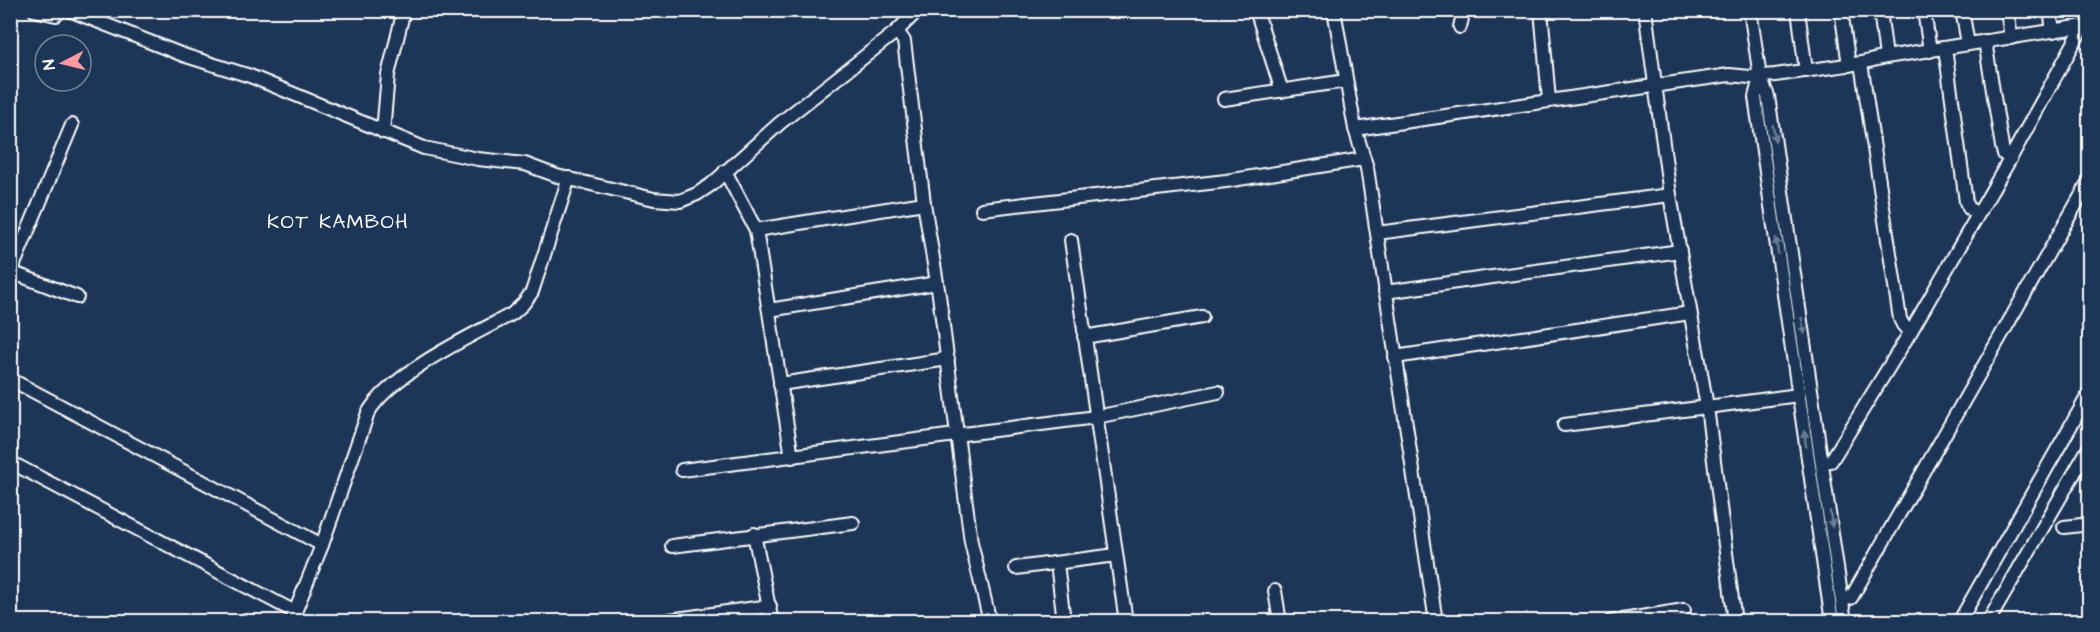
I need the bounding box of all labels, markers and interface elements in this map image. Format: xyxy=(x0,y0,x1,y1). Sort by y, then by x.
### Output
north arrow xyxy=(33,33,93,93)
text: N xyxy=(38,58,61,71)
one-way arrow xyxy=(1769,124,1778,143)
district label: KOT KAMBOH xyxy=(267,208,409,236)
one-way arrow xyxy=(1772,236,1781,255)
one-way arrow xyxy=(1798,317,1807,336)
one-way arrow xyxy=(1801,429,1810,448)
one-way arrow xyxy=(1826,509,1836,528)

